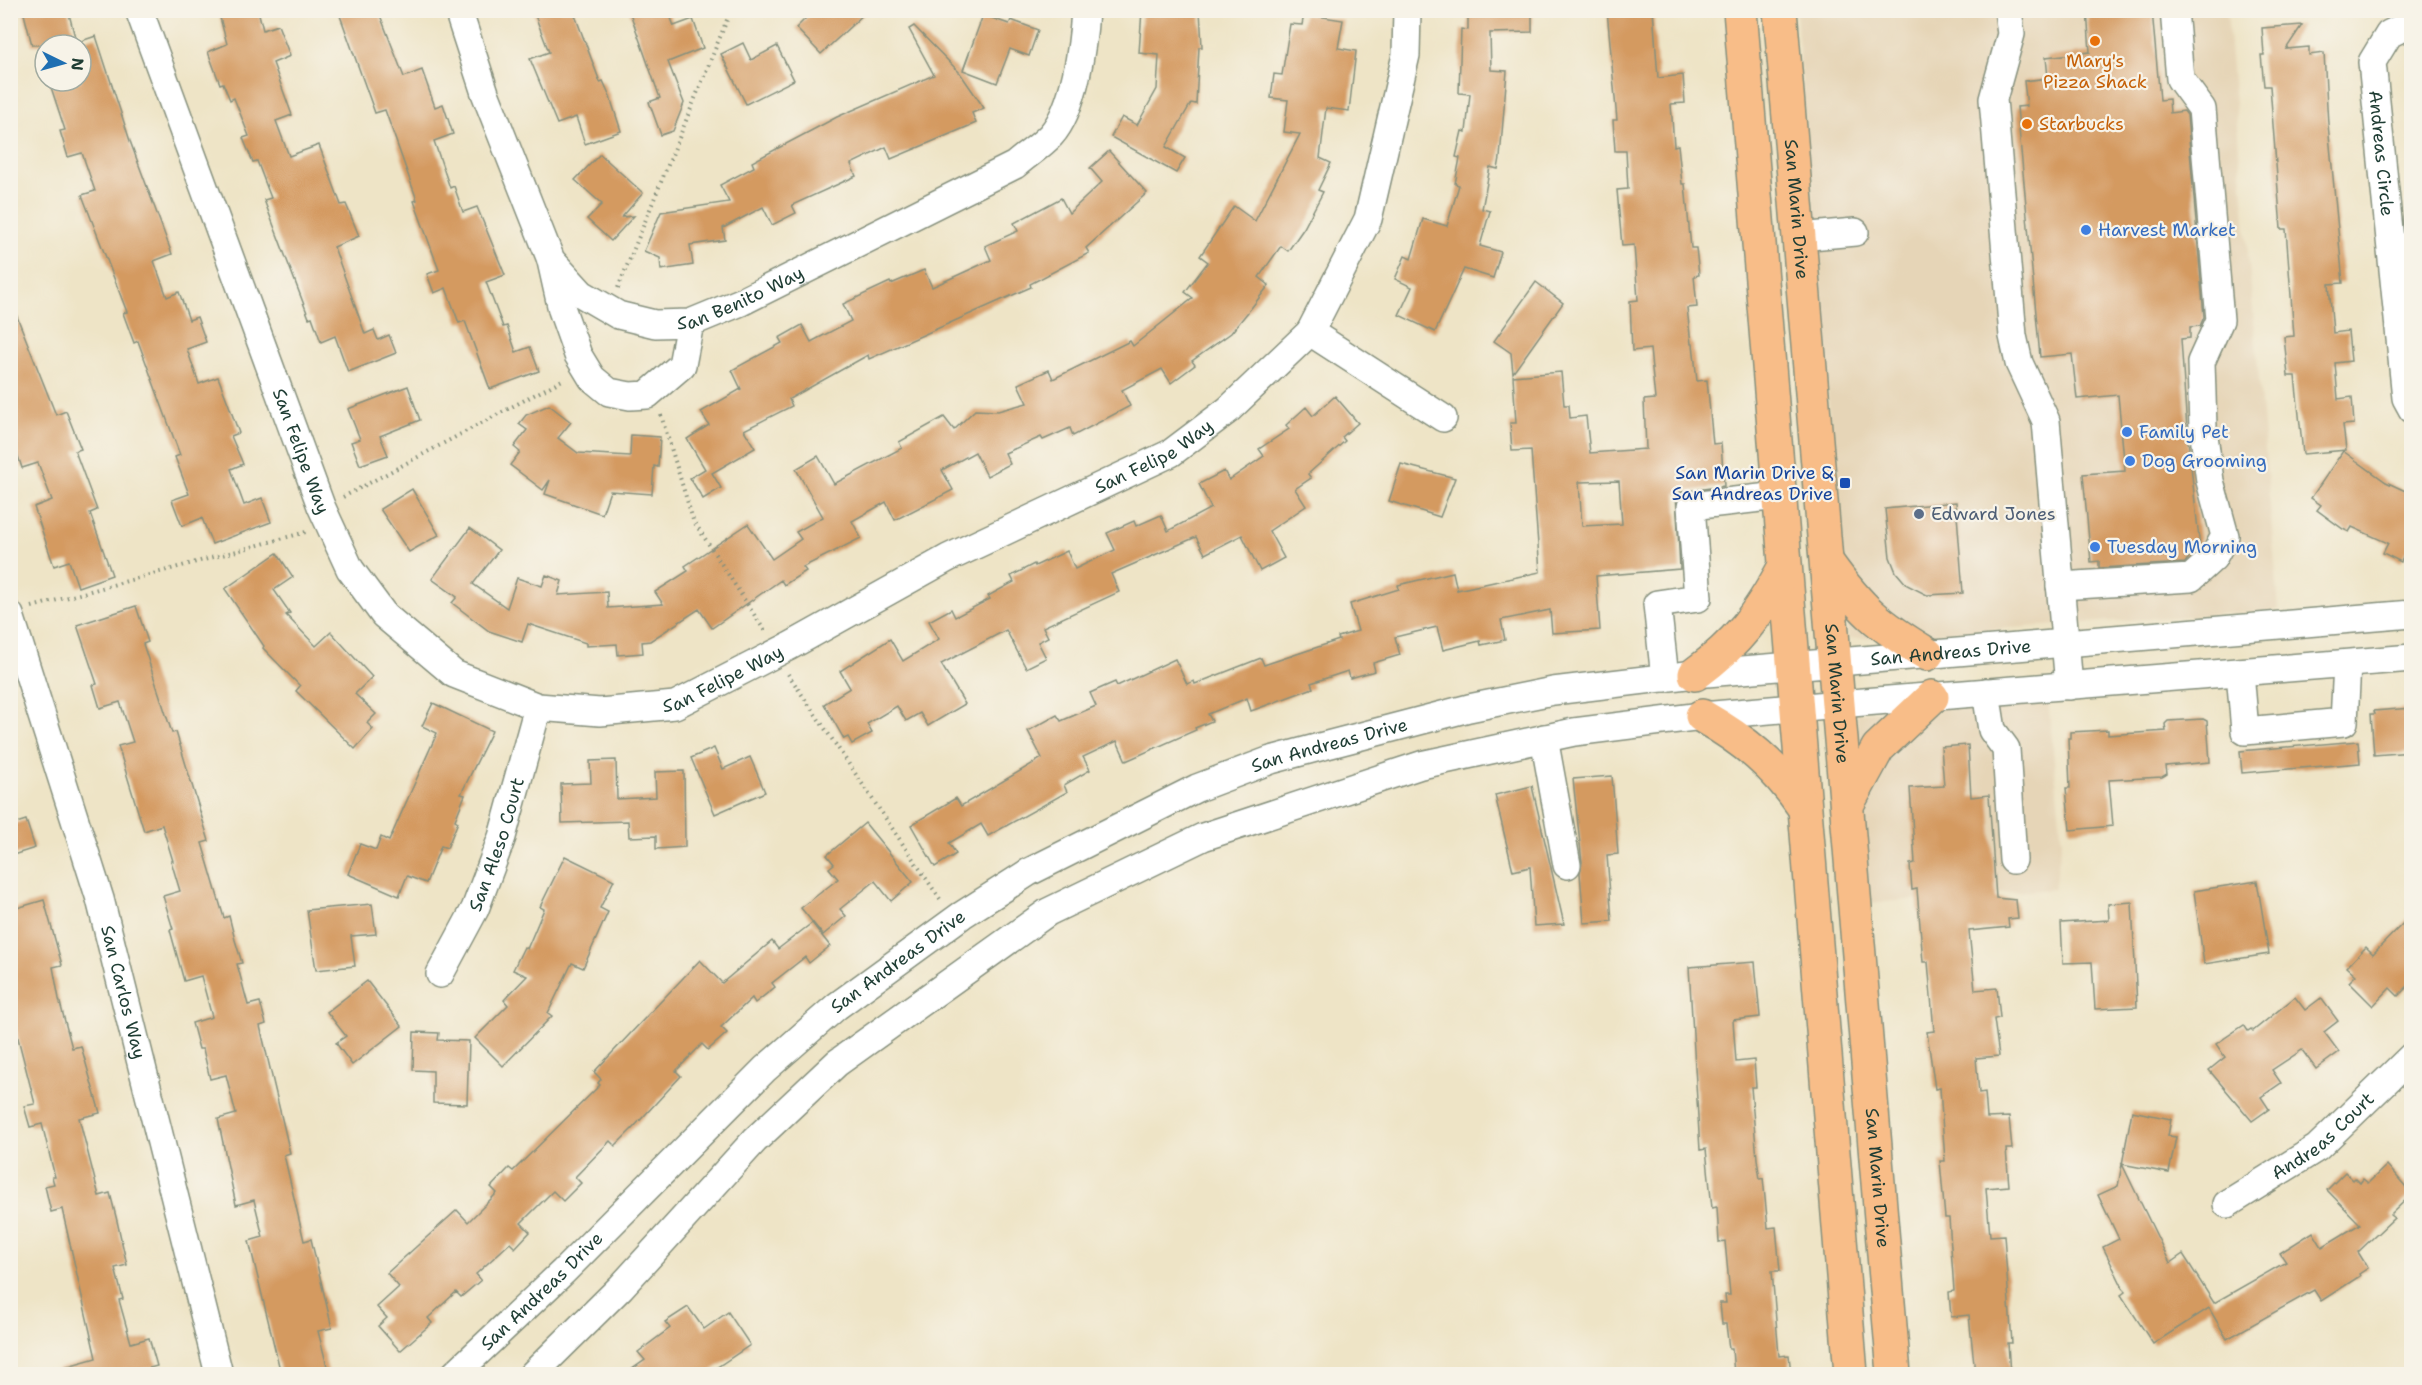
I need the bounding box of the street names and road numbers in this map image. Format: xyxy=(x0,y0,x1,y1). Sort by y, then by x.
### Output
street label: Andreas Circle xyxy=(2363,89,2400,217)
street label: San Marin Drive xyxy=(1779,138,1814,280)
street label: San Benito Way xyxy=(677,261,808,335)
street label: San Felipe Way xyxy=(267,385,335,518)
street label: San Felipe Way xyxy=(1091,414,1218,499)
street label: San Marin Drive xyxy=(1819,623,1855,765)
street label: San Andreas Drive xyxy=(1870,634,2032,671)
street label: San Felipe Way xyxy=(662,640,787,718)
street label: San Andreas Drive xyxy=(1248,712,1410,778)
street label: San Aleso Court xyxy=(463,775,530,915)
street label: San Andreas Drive xyxy=(825,904,970,1018)
street label: San Carlos Way xyxy=(95,923,152,1061)
street label: Andreas Court xyxy=(2267,1087,2380,1185)
street label: San Marin Drive xyxy=(1860,1107,1895,1249)
street label: San Andreas Drive xyxy=(475,1227,608,1356)

